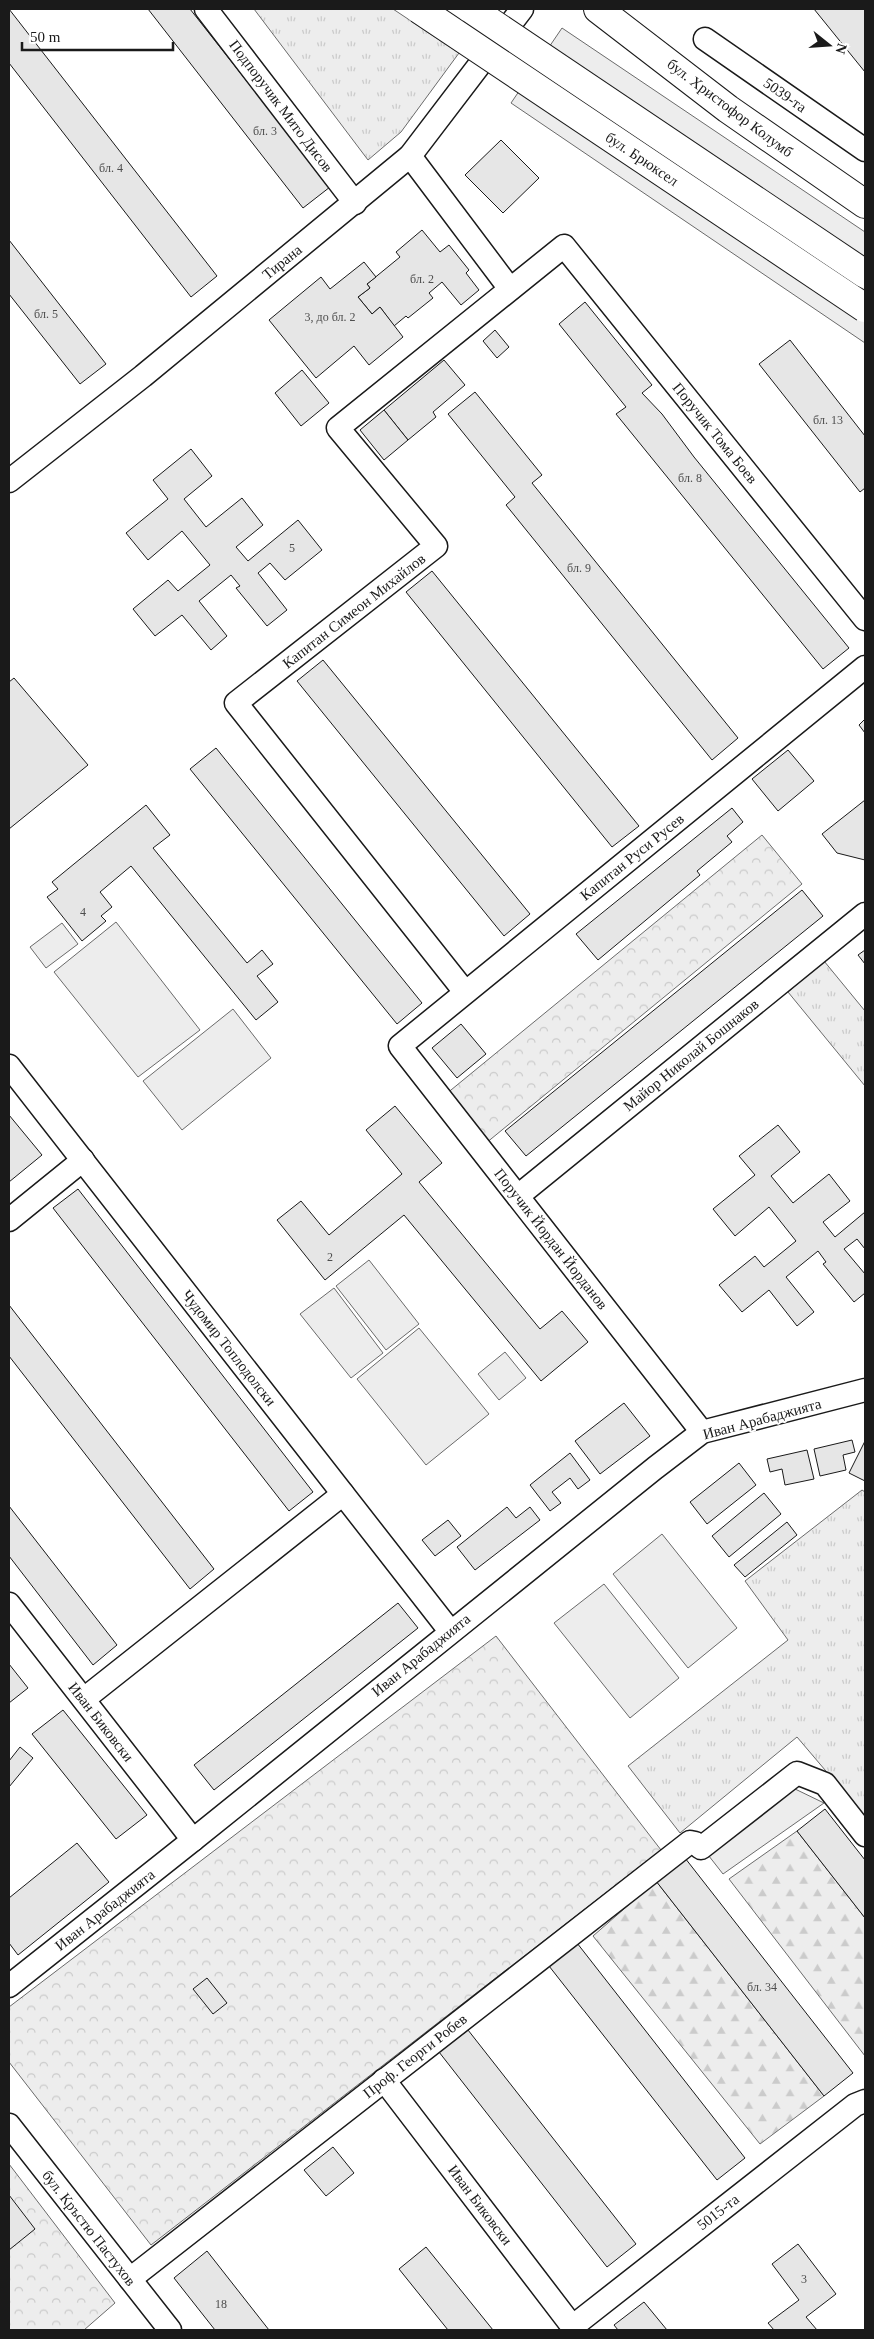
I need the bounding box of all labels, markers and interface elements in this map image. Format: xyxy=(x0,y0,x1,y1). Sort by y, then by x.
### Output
scale bar xyxy=(22,20,174,52)
north arrow xyxy=(804,20,854,70)
text: 50 m xyxy=(30,29,61,45)
street label: Подпоручик Мито Дисов xyxy=(226,37,336,175)
text: N xyxy=(832,42,850,56)
street label: бул. Христофор Колумб xyxy=(664,56,796,161)
street label: 5039-та xyxy=(761,75,810,116)
house number: бл. 3 xyxy=(253,124,277,138)
street label: бул. Брюксел xyxy=(603,129,682,189)
house number: бл. 4 xyxy=(99,161,123,175)
street label: Тирана xyxy=(259,241,305,283)
house number: бл. 2 xyxy=(410,272,434,286)
house number: бл. 5 xyxy=(34,307,58,321)
house number: 3, до бл. 2 xyxy=(305,310,355,324)
street label: Поручик Тома Боев xyxy=(670,379,760,487)
house number: бл. 13 xyxy=(813,413,843,427)
house number: бл. 8 xyxy=(678,471,702,485)
house number: 5 xyxy=(289,541,295,555)
street label: Капитан Симеон Михайлов xyxy=(280,550,428,672)
house number: бл. 9 xyxy=(567,561,591,575)
street label: Капитан Руси Русев xyxy=(577,810,687,904)
house number: 4 xyxy=(80,905,86,919)
street label: Майор Николай Бошнаков xyxy=(620,996,762,1114)
street label: Поручик Йордан Йорданов xyxy=(491,1166,611,1312)
house number: 2 xyxy=(327,1250,333,1264)
street label: Чудомир Топлодолски xyxy=(179,1287,279,1409)
street label: Иван Арабаджията xyxy=(701,1395,823,1442)
street label: Иван Арабаджията xyxy=(369,1610,474,1700)
street label: Иван Биковски xyxy=(65,1679,137,1765)
street label: Иван Арабаджията xyxy=(52,1866,158,1954)
house number: бл. 34 xyxy=(747,1980,777,1994)
street label: Проф. Георги Робев xyxy=(360,2011,470,2101)
street label: Иван Биковски xyxy=(445,2162,515,2248)
street label: бул. Кръстю Пастухов xyxy=(39,2167,139,2289)
street label: 5015-та xyxy=(694,2191,742,2233)
house number: 3 xyxy=(801,2272,807,2286)
house number: 18 xyxy=(215,2297,227,2311)

